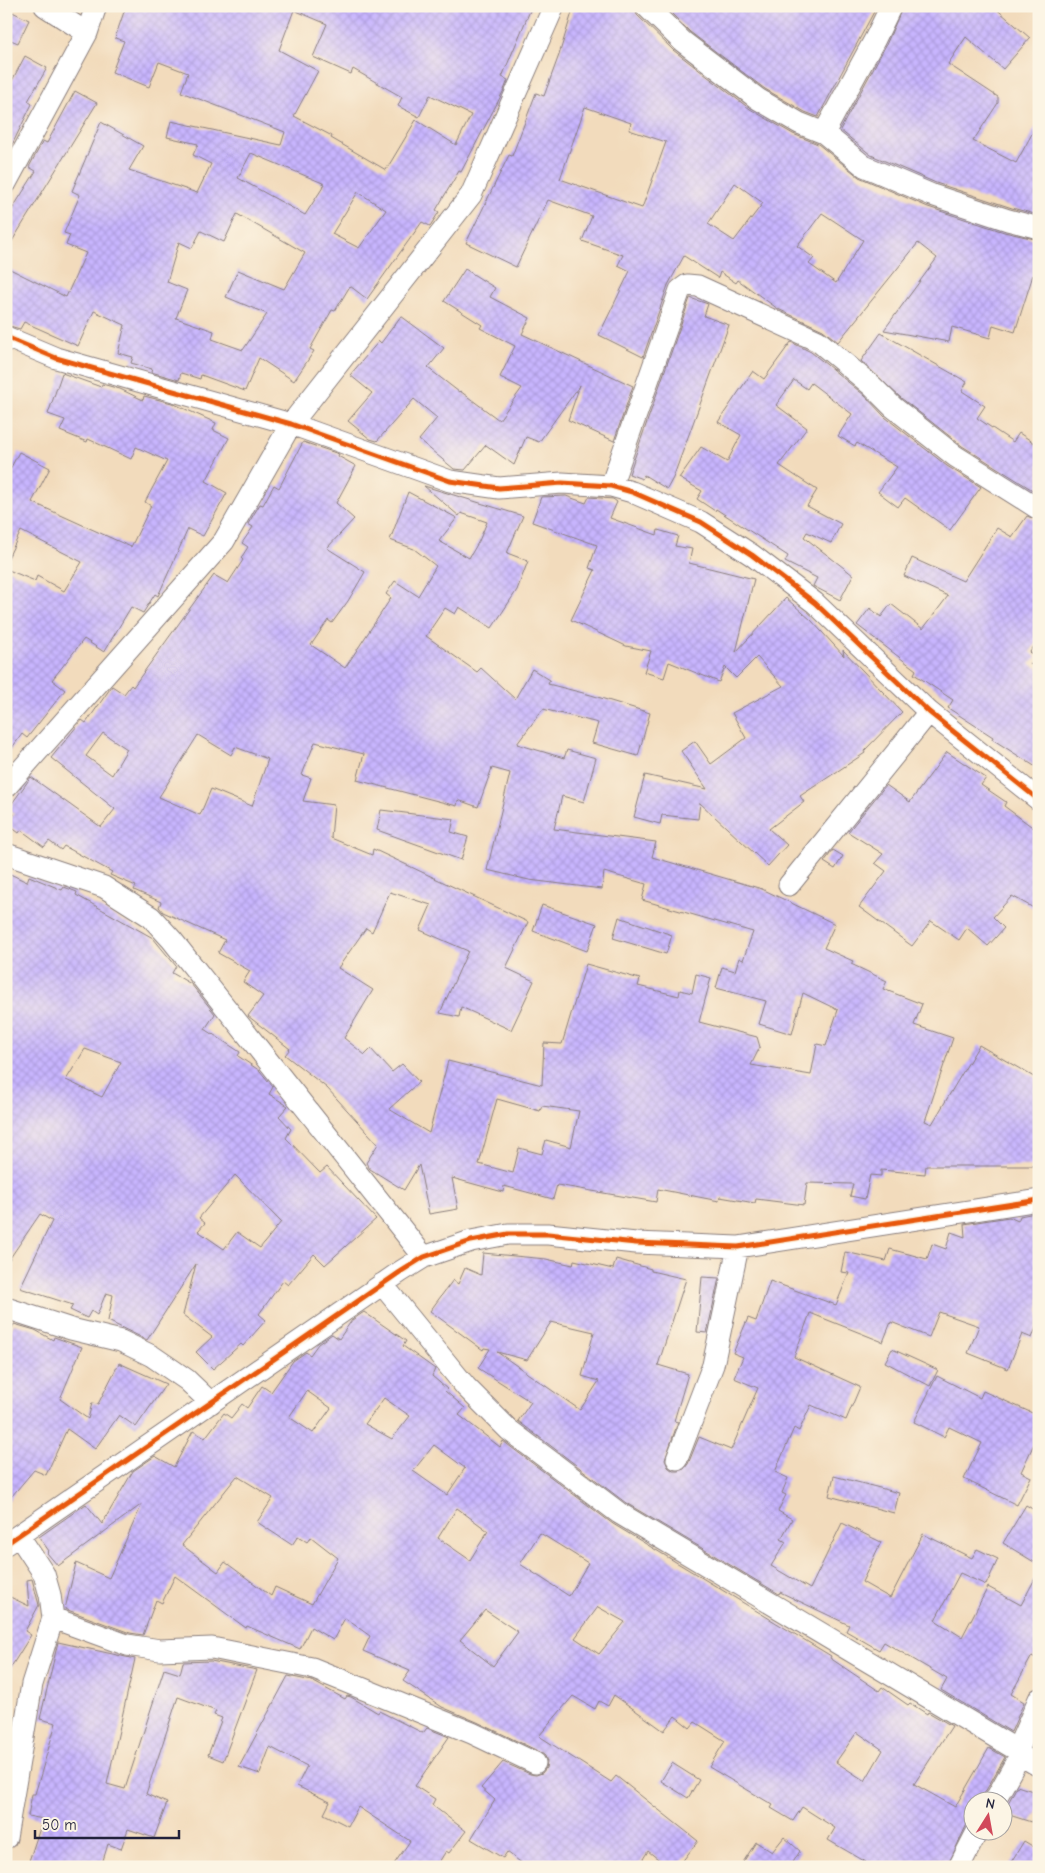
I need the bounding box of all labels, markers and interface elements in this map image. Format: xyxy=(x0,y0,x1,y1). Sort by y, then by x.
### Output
north arrow xyxy=(962,1790,1012,1840)
text: N xyxy=(984,1795,996,1813)
scale bar xyxy=(35,1808,179,1840)
text: 50 m xyxy=(42,1816,77,1834)

